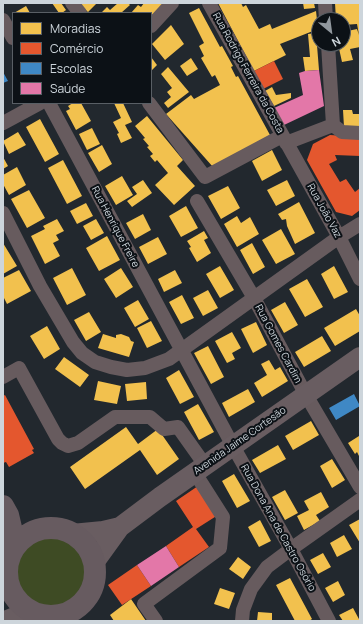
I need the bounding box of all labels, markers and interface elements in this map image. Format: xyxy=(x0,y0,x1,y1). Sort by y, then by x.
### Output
street label: Rua Rodrigo Ferreira da Costa xyxy=(210,11,286,135)
legend xyxy=(12,12,152,104)
north arrow xyxy=(311,12,351,52)
text: Moradias xyxy=(50,20,101,37)
text: N xyxy=(329,34,344,51)
text: Comércio xyxy=(50,40,103,57)
text: Escolas xyxy=(50,60,92,77)
text: Saúde xyxy=(50,80,85,97)
street label: Rua João Vaz xyxy=(304,182,344,240)
street label: Rua Henrique Freire xyxy=(89,184,141,270)
street label: Rua Gomes Cardim xyxy=(252,303,304,385)
street label: Avenida Jaime Cortesão xyxy=(191,405,289,477)
street label: Rua Dona Ana de Castro Osório xyxy=(238,462,318,594)

